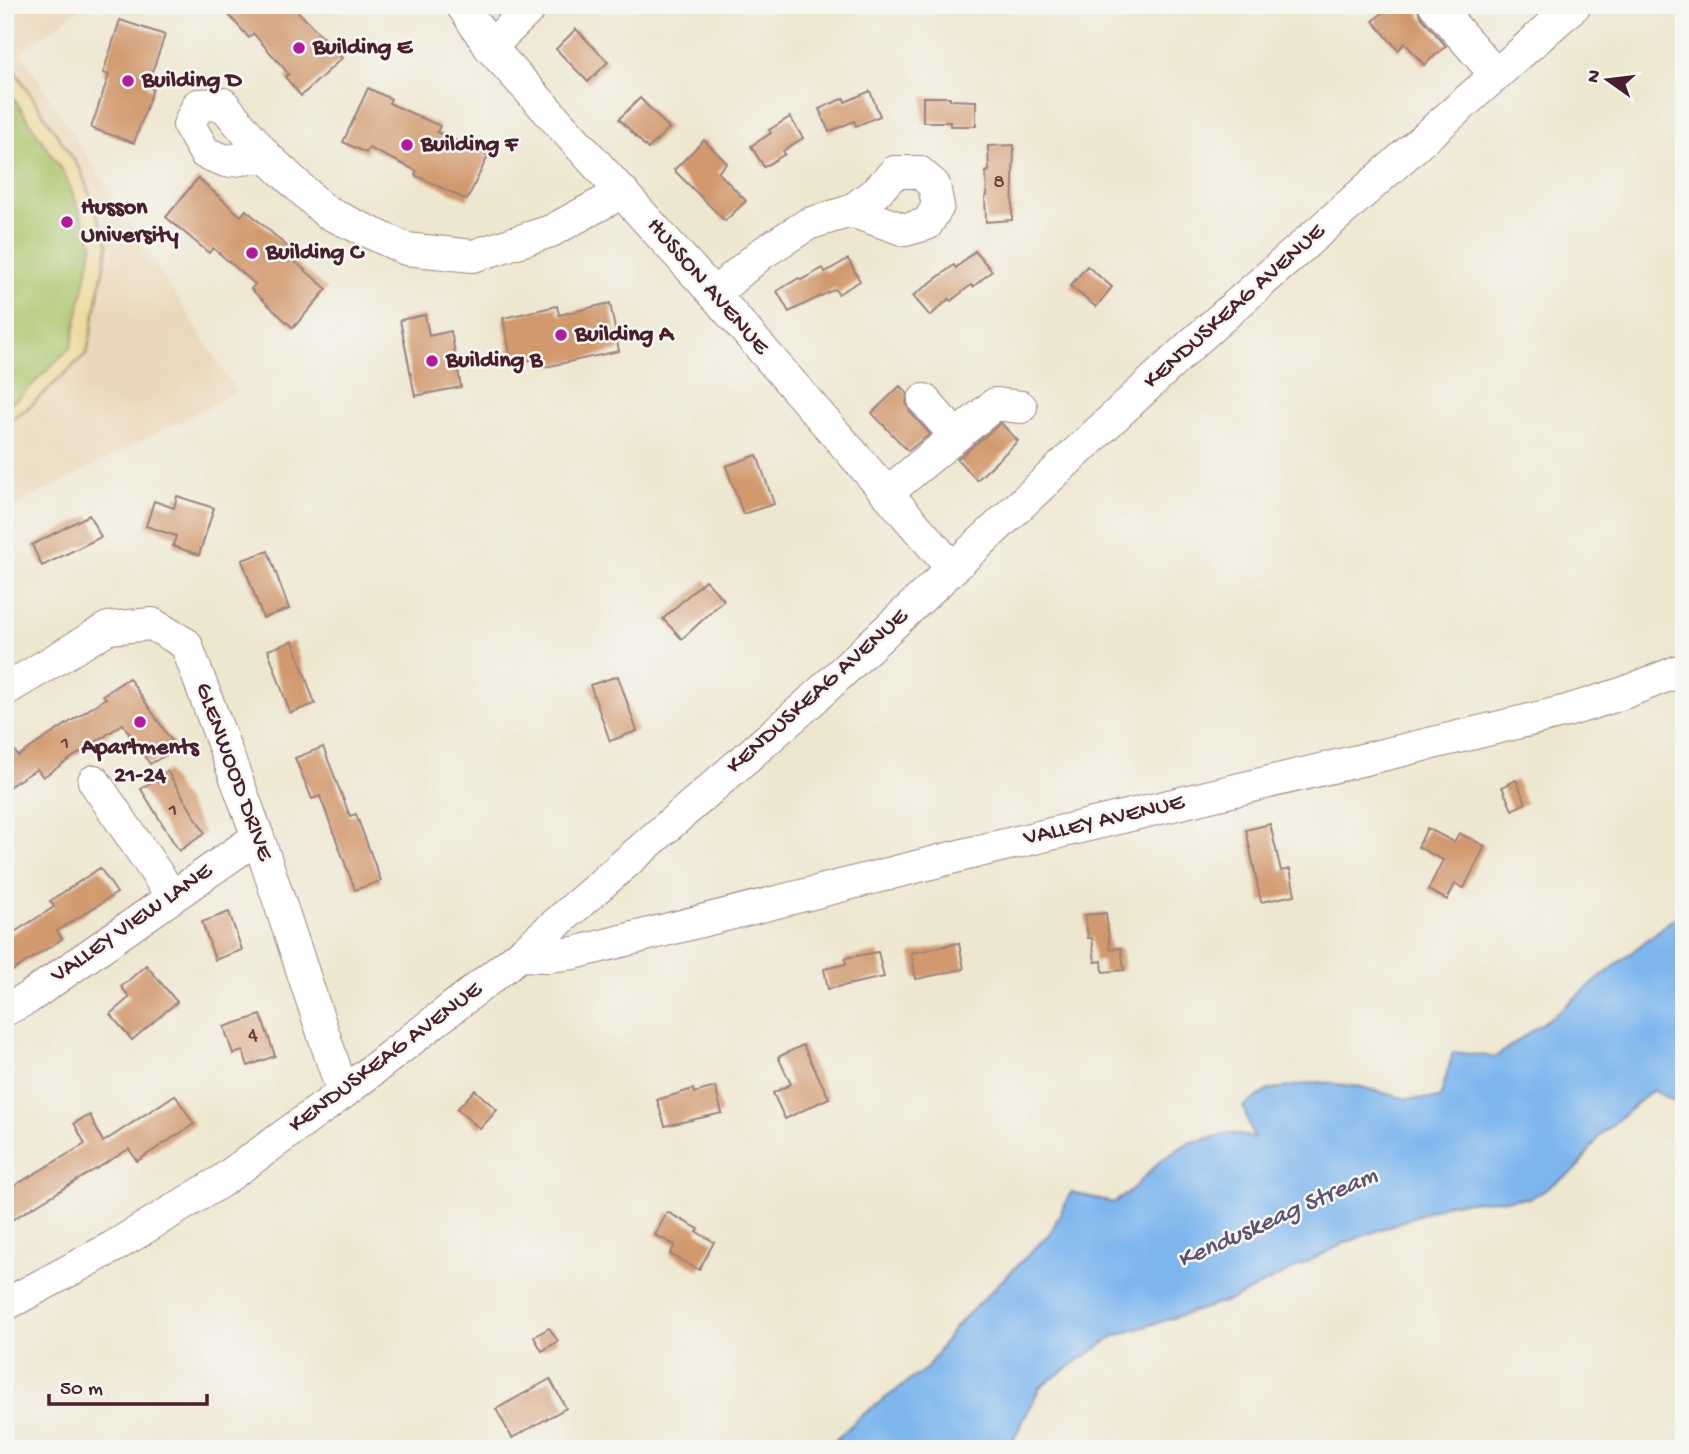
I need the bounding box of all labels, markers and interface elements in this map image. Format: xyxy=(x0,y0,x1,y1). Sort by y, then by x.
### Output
place label: Building E xyxy=(312,34,414,63)
marker: Building E xyxy=(291,40,307,56)
north arrow xyxy=(1574,46,1644,116)
place label: Building D xyxy=(141,67,243,96)
text: N xyxy=(1582,68,1608,86)
marker: Building D xyxy=(120,73,136,89)
place label: Building F xyxy=(420,131,519,160)
marker: Building F xyxy=(399,137,415,153)
house number: 8 xyxy=(993,171,1005,196)
place label: Husson University xyxy=(81,194,179,251)
street label: HUSSON AVENUE xyxy=(639,212,775,362)
marker: Husson University xyxy=(59,214,75,230)
street label: KENDUSKEAG AVENUE xyxy=(1138,217,1333,396)
place label: Building C xyxy=(265,239,365,268)
marker: Building C xyxy=(244,245,260,261)
place label: Building A xyxy=(574,321,675,350)
marker: Building A xyxy=(553,327,569,343)
place label: Building B xyxy=(445,347,544,376)
marker: Building B xyxy=(424,353,440,369)
street label: KENDUSKEAG AVENUE xyxy=(721,602,916,781)
street label: GLENWOOD DRIVE xyxy=(187,679,279,866)
marker: Apartments 21-24 xyxy=(132,714,148,730)
house number: 1 xyxy=(60,732,69,757)
place label: Apartments 21-24 xyxy=(80,734,200,791)
street label: VALLEY AVENUE xyxy=(1020,788,1188,854)
house number: 1 xyxy=(168,799,177,824)
street label: VALLEY VIEW LANE xyxy=(45,857,219,991)
street label: KENDUSKEAG AVENUE xyxy=(284,975,489,1140)
house number: 4 xyxy=(248,1024,258,1049)
water label: Kenduskeag Stream xyxy=(1173,1161,1383,1277)
scale bar xyxy=(49,1363,206,1407)
text: 50 m xyxy=(60,1378,103,1403)

